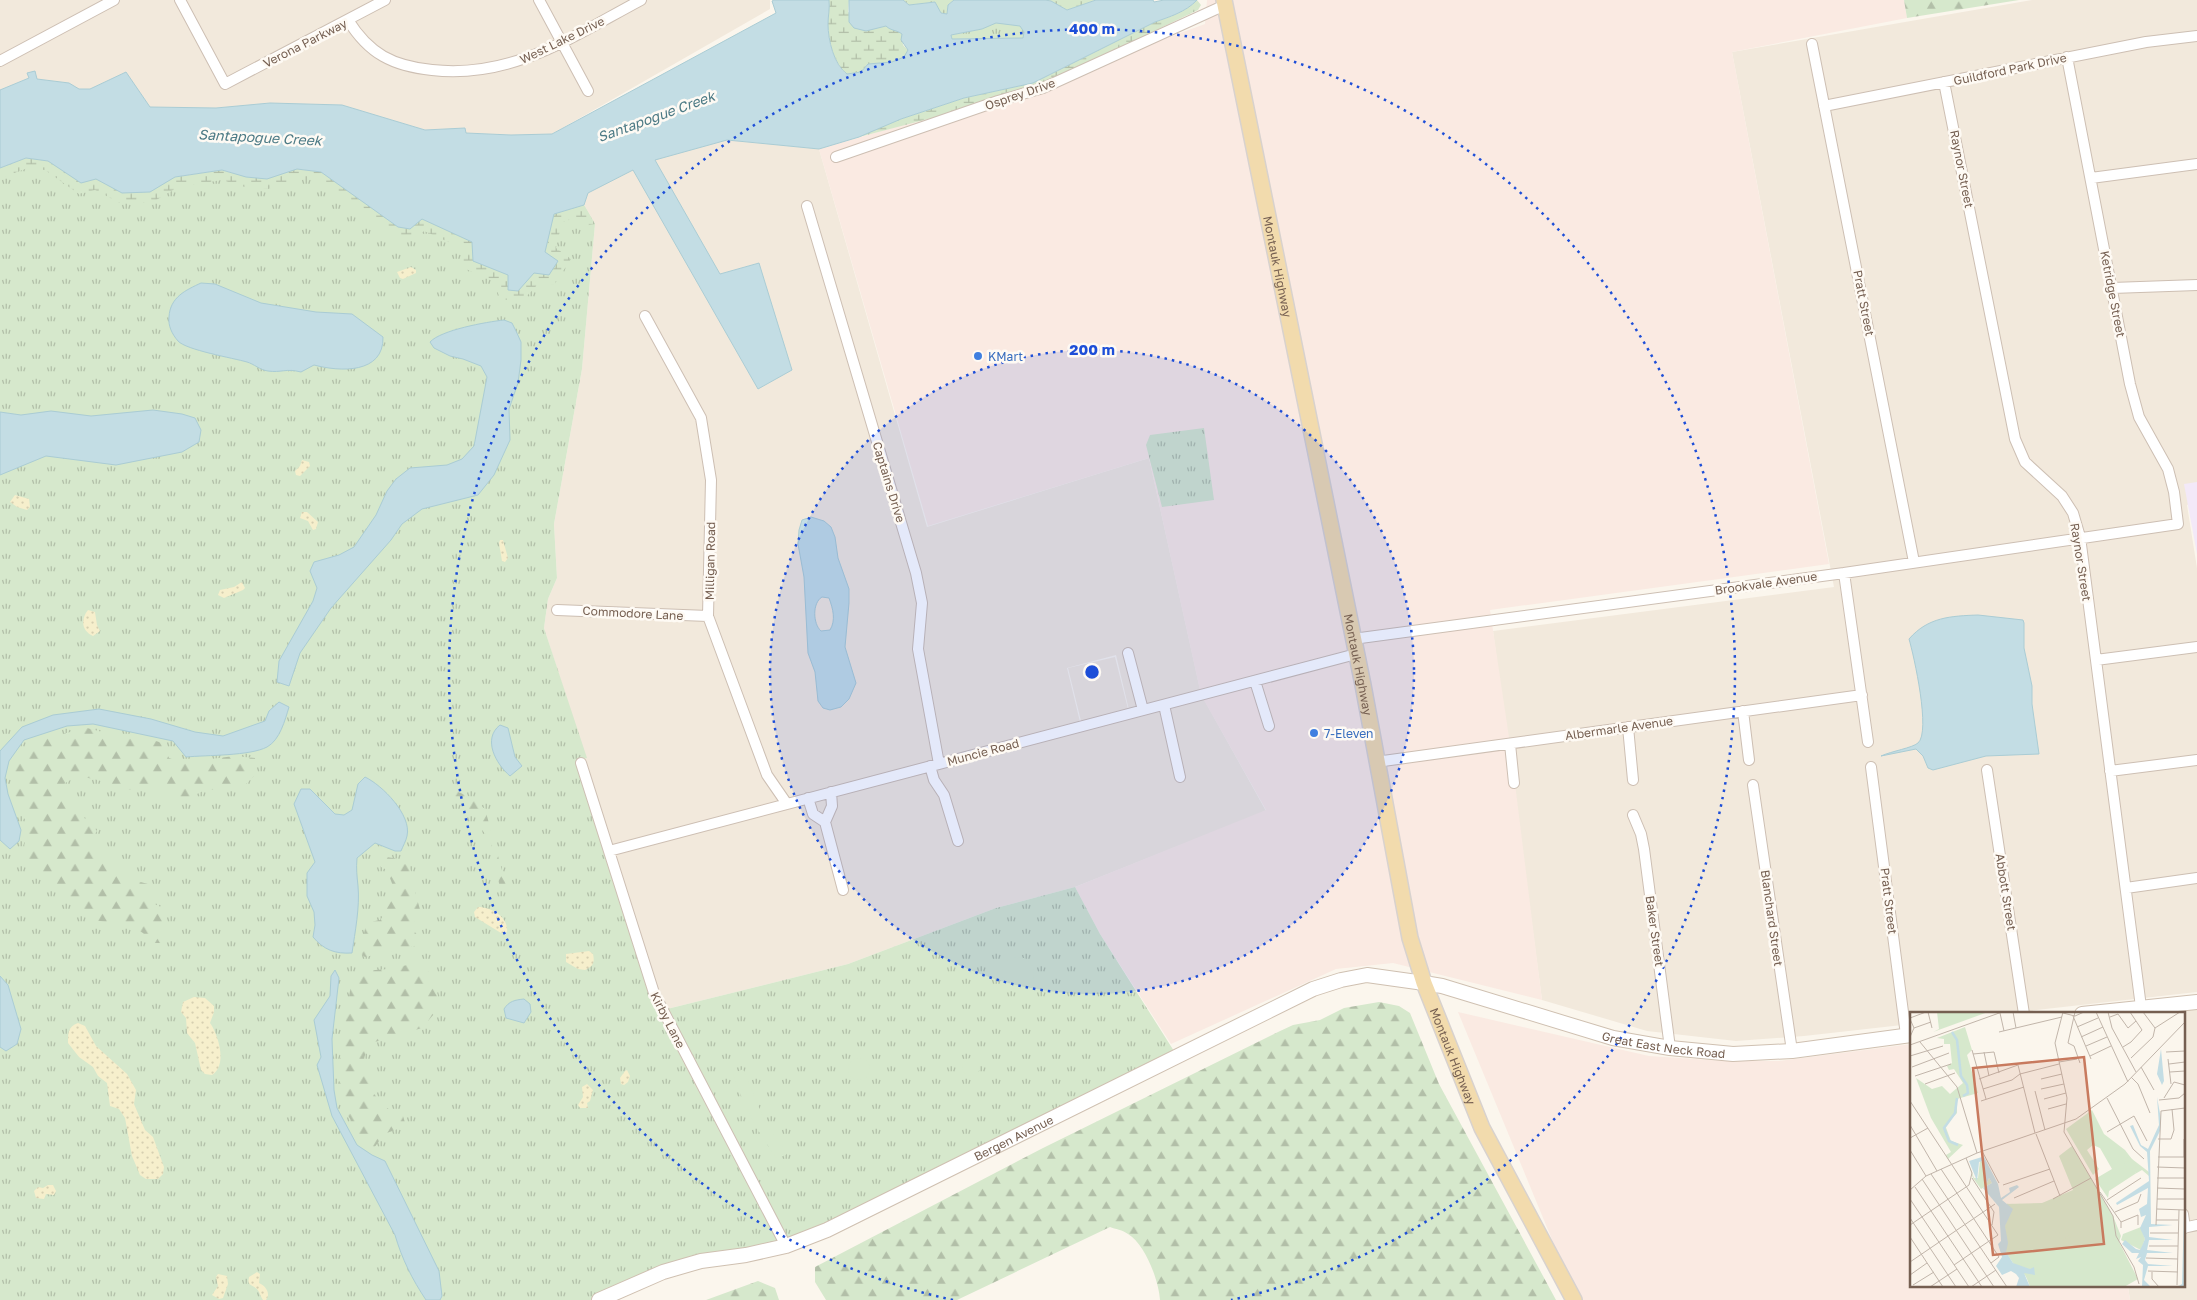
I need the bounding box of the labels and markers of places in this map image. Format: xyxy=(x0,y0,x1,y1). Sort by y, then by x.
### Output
place label: KMart xyxy=(988,349,1023,364)
marker: KMart xyxy=(972,350,984,362)
centre of rings xyxy=(1083,663,1101,681)
place label: 7-Eleven xyxy=(1324,726,1374,741)
marker: 7-Eleven xyxy=(1308,727,1320,739)

